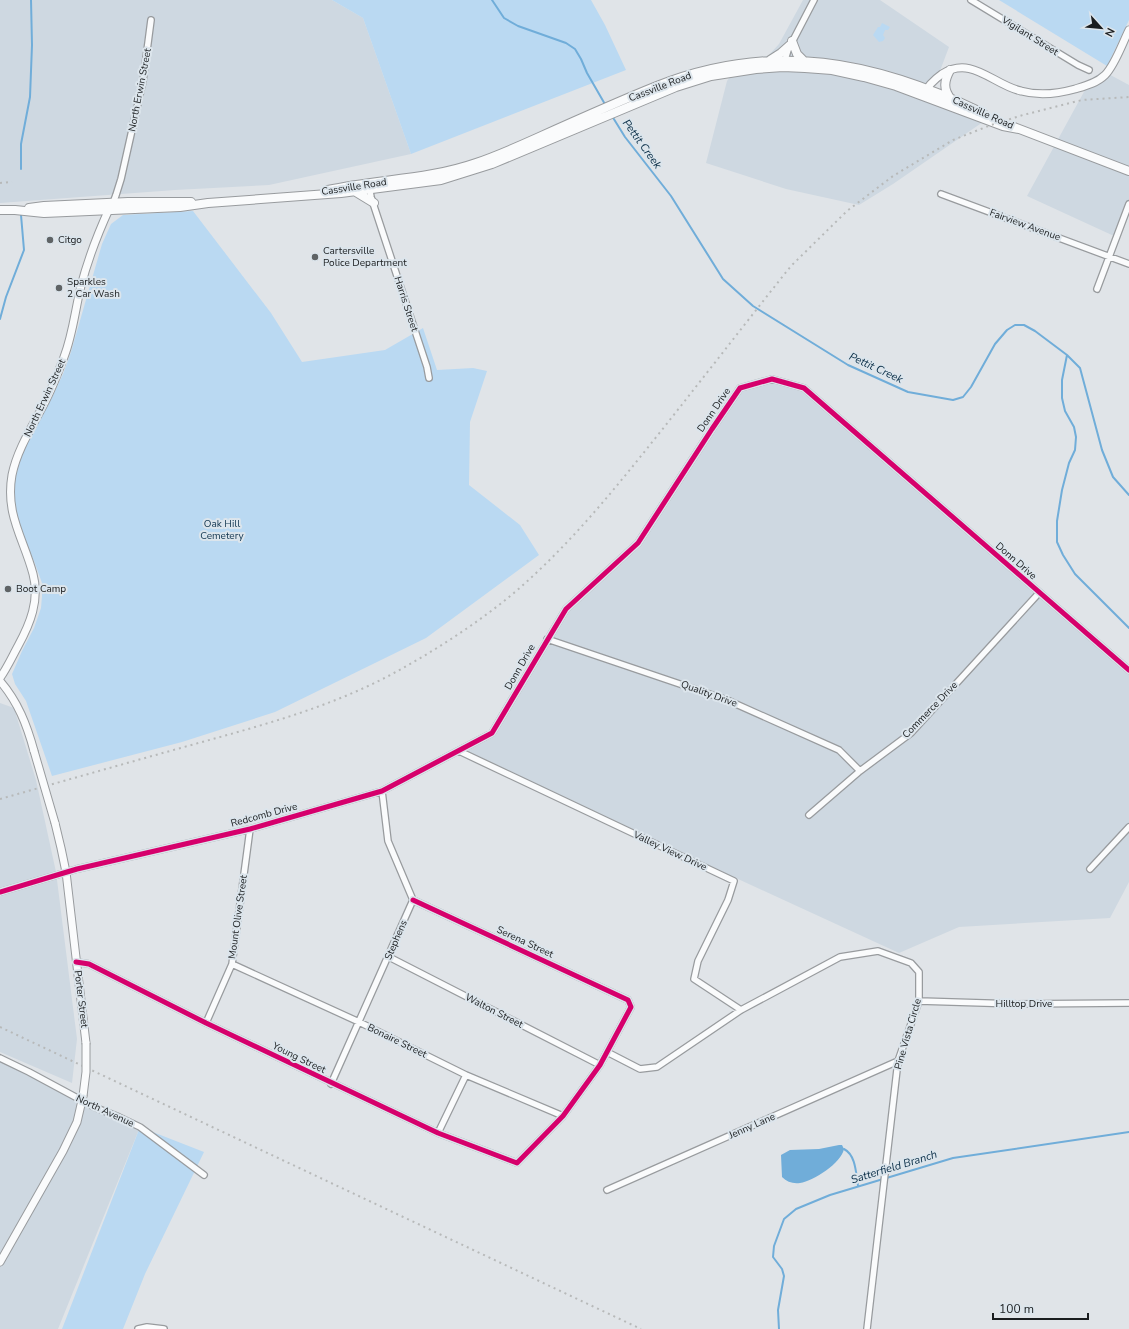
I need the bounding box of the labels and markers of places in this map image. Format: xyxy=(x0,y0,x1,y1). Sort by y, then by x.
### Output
place label: Citgo xyxy=(58,233,82,247)
marker: Citgo xyxy=(45,235,55,245)
place label: Cartersville Police Department xyxy=(323,244,407,270)
marker: Cartersville Police Department xyxy=(310,252,320,262)
place label: Sparkles 2 Car Wash xyxy=(67,275,120,301)
marker: Sparkles 2 Car Wash xyxy=(54,283,64,293)
place label: Boot Camp xyxy=(16,582,66,596)
marker: Boot Camp xyxy=(3,584,13,594)

